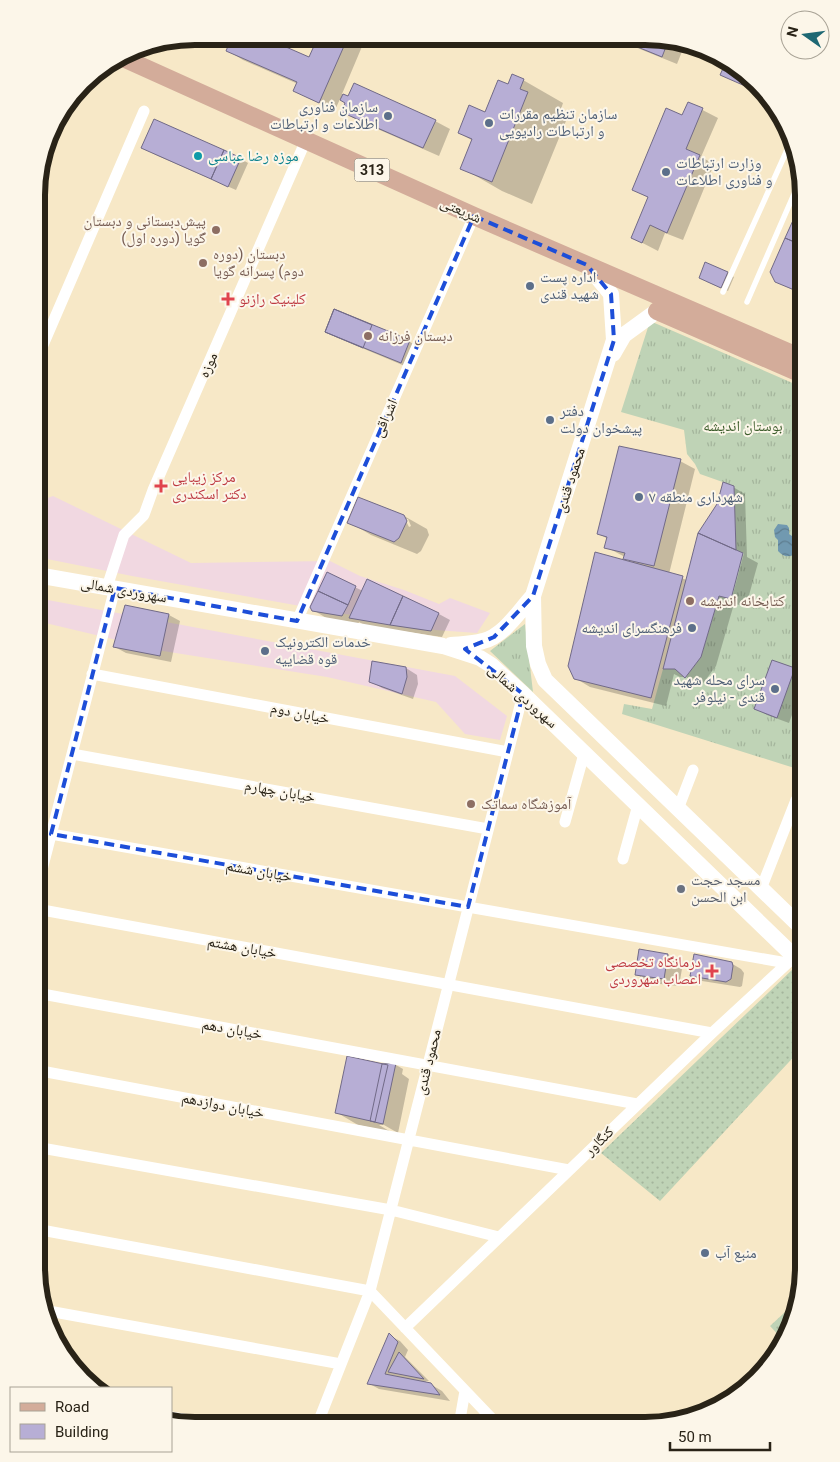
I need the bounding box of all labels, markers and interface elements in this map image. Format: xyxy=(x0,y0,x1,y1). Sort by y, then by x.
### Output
north arrow xyxy=(780,10,830,60)
text: N xyxy=(783,25,801,39)
place label: سازمان فناوری اطلاعات و ارتباطات xyxy=(270,98,378,133)
place label: سازمان تنظیم مقررات و ارتباطات رادیویی xyxy=(499,105,617,141)
marker: سازمان فناوری اطلاعات و ارتباطات xyxy=(382,110,394,122)
marker: سازمان تنظیم مقررات و ارتباطات رادیویی xyxy=(483,117,495,129)
place label: موزه رضا عباسی xyxy=(208,147,299,166)
marker: موزه رضا عباسی xyxy=(192,150,204,162)
place label: وزارت ارتباطات و فناوری اطلاعات xyxy=(676,154,773,190)
road number: 313 xyxy=(354,158,390,182)
marker: وزارت ارتباطات و فناوری اطلاعات xyxy=(660,166,672,178)
street label: شریعتی xyxy=(437,193,484,228)
place label: پیش‌دبستانی و دبستان (دوره اول) گویا xyxy=(84,212,206,248)
marker: پیش‌دبستانی و دبستان (دوره اول) گویا xyxy=(210,224,222,236)
place label: دبستان (دوره دوم) پسرانه گویا xyxy=(213,245,304,281)
marker: دبستان (دوره دوم) پسرانه گویا xyxy=(197,257,209,269)
place label: اداره پست شهید قندی xyxy=(540,268,599,304)
marker: اداره پست شهید قندی xyxy=(524,280,536,292)
place label: کلینیک رازنو xyxy=(239,290,306,308)
marker: کلینیک رازنو xyxy=(221,292,235,306)
place label: دبستان فرزانه xyxy=(378,327,453,346)
marker: دبستان فرزانه xyxy=(362,330,374,342)
street label: موزه xyxy=(195,349,222,380)
street label: اشراقی xyxy=(369,396,402,440)
place label: دفتر پیشخوان دولت xyxy=(559,402,642,438)
marker: دفتر پیشخوان دولت xyxy=(544,414,556,426)
park label: بوستان اندیشه xyxy=(703,417,783,436)
street label: محمود قندی xyxy=(551,445,590,515)
place label: مرکز زیبایی دکتر اسکندری xyxy=(172,468,247,504)
marker: مرکز زیبایی دکتر اسکندری xyxy=(154,479,168,493)
place label: شهرداری منطقه ۷ xyxy=(649,488,743,507)
marker: شهرداری منطقه ۷ xyxy=(633,491,645,503)
street label: سهروردی شمالی xyxy=(79,574,169,607)
place label: کتابخانه اندیشه xyxy=(700,592,785,610)
marker: کتابخانه اندیشه xyxy=(684,595,696,607)
place label: فرهنگسرای اندیشه xyxy=(582,619,682,638)
marker: فرهنگسرای اندیشه xyxy=(686,622,698,634)
place label: خدمات الکترونیک قوه قضاییه xyxy=(275,633,371,668)
marker: خدمات الکترونیک قوه قضاییه xyxy=(259,645,271,657)
street label: سهروردی شمالی xyxy=(484,660,561,733)
place label: سرای محله شهید قندی - نیلوفر xyxy=(673,671,765,707)
marker: سرای محله شهید قندی - نیلوفر xyxy=(769,683,781,695)
street label: خیابان دوم xyxy=(269,698,331,729)
street label: خیابان چهارم xyxy=(243,776,317,807)
place label: آموزشگاه سماتک xyxy=(481,795,572,813)
marker: آموزشگاه سماتک xyxy=(465,798,477,810)
street label: خیابان ششم xyxy=(224,856,294,887)
place label: مسجد حجت ابن الحسن xyxy=(691,871,761,907)
marker: مسجد حجت ابن الحسن xyxy=(675,883,687,895)
street label: خیابان هشتم xyxy=(206,932,279,963)
place label: درمانگاه تخصصی اعصاب سهروردی xyxy=(605,953,701,989)
marker: درمانگاه تخصصی اعصاب سهروردی xyxy=(705,964,719,978)
street label: خیابان دهم xyxy=(200,1015,264,1044)
street label: محمود قندی xyxy=(411,1027,446,1097)
street label: خیابان دوازدهم xyxy=(180,1088,266,1123)
street label: کنگاور xyxy=(580,1123,618,1160)
place label: منبع آب xyxy=(715,1244,757,1263)
marker: منبع آب xyxy=(699,1247,711,1259)
legend xyxy=(10,1387,172,1452)
text: Road xyxy=(55,1398,89,1416)
scale bar xyxy=(670,1420,770,1452)
text: Building xyxy=(55,1423,109,1441)
text: 50 m xyxy=(678,1428,712,1446)

